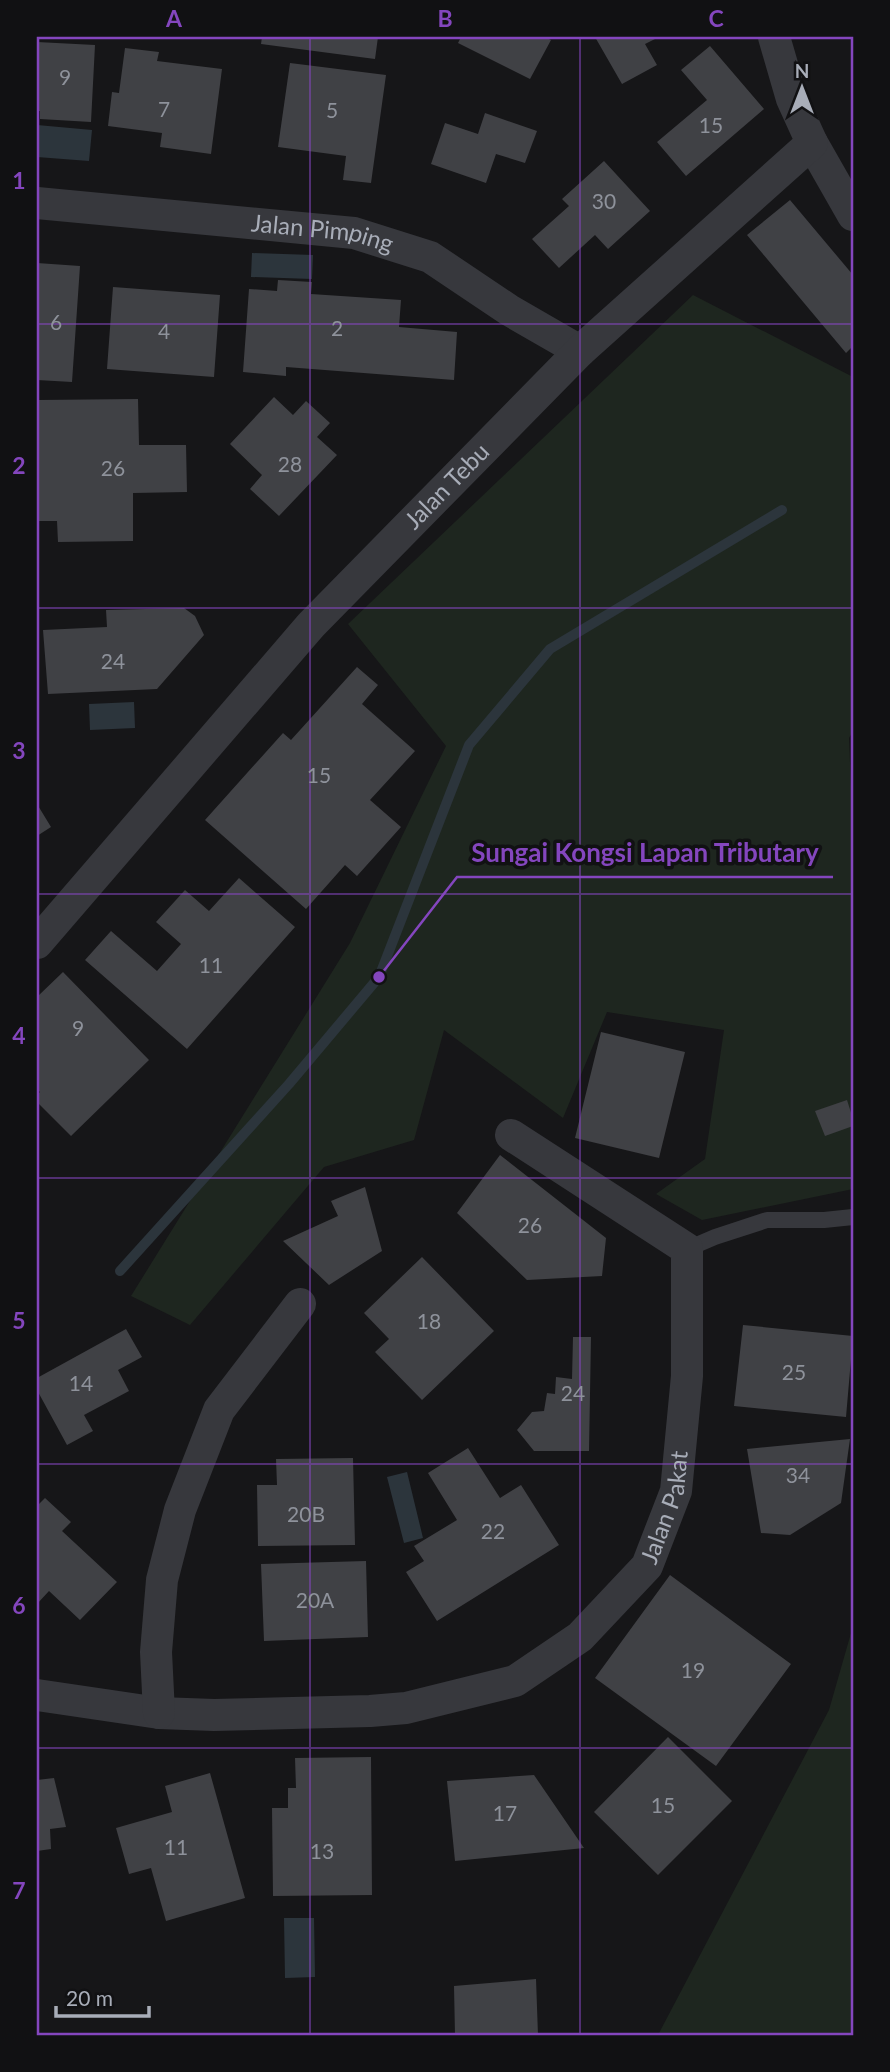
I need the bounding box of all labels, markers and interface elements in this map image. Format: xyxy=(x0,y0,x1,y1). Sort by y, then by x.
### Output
text: A xyxy=(165,4,183,32)
text: B xyxy=(437,4,453,32)
text: C xyxy=(708,4,724,32)
north arrow xyxy=(768,52,838,122)
text: N xyxy=(795,59,809,82)
house number: 9 xyxy=(59,64,71,89)
house number: 7 xyxy=(158,96,170,121)
house number: 5 xyxy=(326,97,338,122)
house number: 15 xyxy=(699,112,723,137)
text: 1 xyxy=(12,166,26,194)
house number: 30 xyxy=(592,188,616,213)
street label: Jalan Pimping xyxy=(250,207,397,258)
house number: 6 xyxy=(50,309,62,334)
house number: 2 xyxy=(331,315,343,340)
house number: 4 xyxy=(158,318,170,343)
street label: Jalan Tebu xyxy=(398,436,494,534)
text: 2 xyxy=(12,451,26,479)
house number: 28 xyxy=(278,451,302,476)
house number: 26 xyxy=(101,455,125,480)
house number: 24 xyxy=(101,648,125,673)
text: 3 xyxy=(12,736,26,764)
house number: 15 xyxy=(307,762,331,787)
callout: Sungai Kongsi Lapan Tributary xyxy=(457,830,833,877)
text: Sungai Kongsi Lapan Tributary xyxy=(471,836,819,868)
house number: 11 xyxy=(199,952,223,977)
house number: 9 xyxy=(72,1015,84,1040)
text: 4 xyxy=(12,1021,26,1049)
house number: 26 xyxy=(518,1212,542,1237)
text: 5 xyxy=(12,1306,26,1334)
house number: 18 xyxy=(417,1308,441,1333)
house number: 25 xyxy=(782,1359,806,1384)
house number: 14 xyxy=(69,1370,93,1395)
house number: 24 xyxy=(561,1380,585,1405)
street label: Jalan Pakat xyxy=(633,1449,693,1568)
house number: 34 xyxy=(786,1462,810,1487)
house number: 20B xyxy=(287,1501,325,1526)
house number: 22 xyxy=(481,1518,505,1543)
house number: 20A xyxy=(296,1587,335,1612)
text: 6 xyxy=(12,1591,26,1619)
house number: 19 xyxy=(681,1657,705,1682)
house number: 15 xyxy=(651,1792,675,1817)
house number: 17 xyxy=(493,1800,517,1825)
house number: 11 xyxy=(164,1834,188,1859)
house number: 13 xyxy=(310,1838,334,1863)
text: 7 xyxy=(12,1876,26,1904)
scale bar xyxy=(56,1974,149,2018)
text: 20 m xyxy=(66,1985,113,2010)

